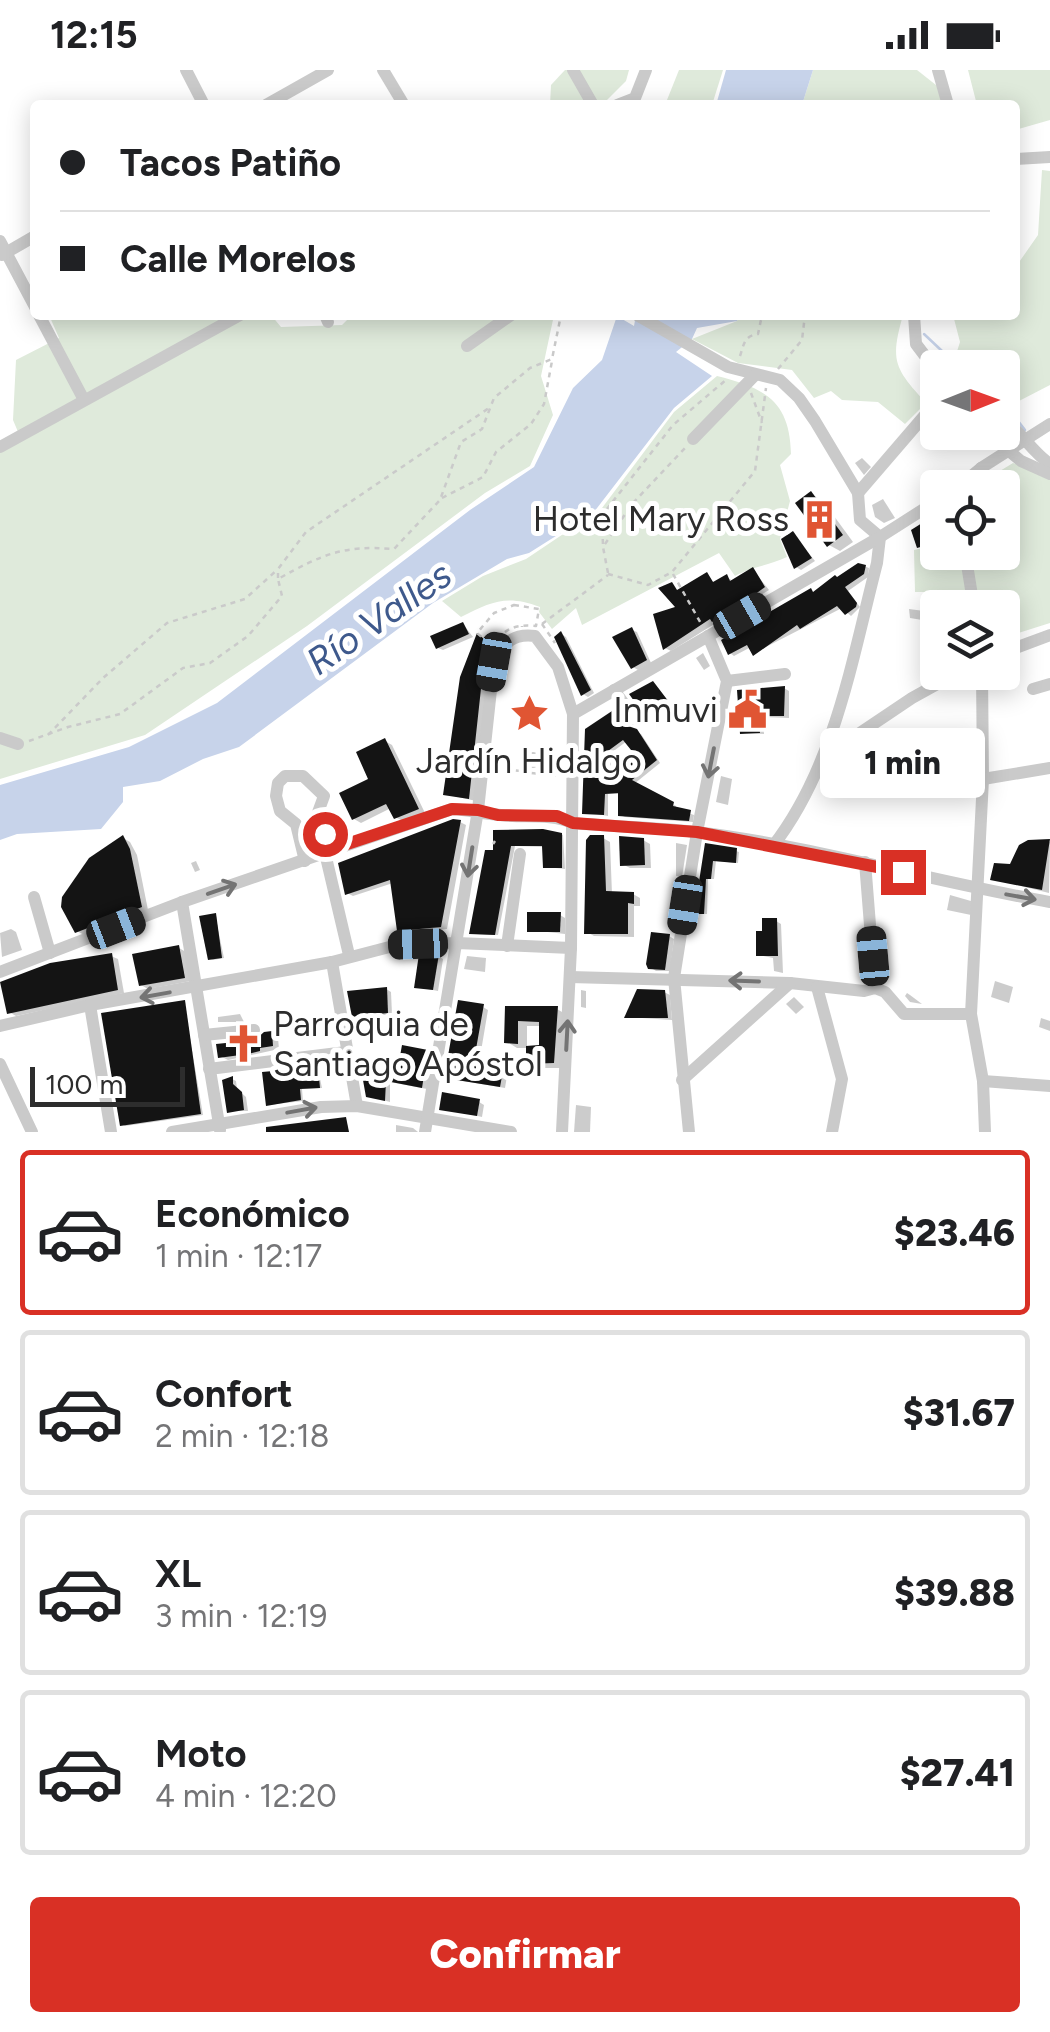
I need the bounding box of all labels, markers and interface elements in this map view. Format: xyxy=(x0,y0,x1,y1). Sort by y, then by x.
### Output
text: 12:15 xyxy=(50,12,138,58)
text: Tacos Patiño xyxy=(120,140,341,186)
text: Calle Morelos xyxy=(120,236,356,282)
north arrow xyxy=(920,350,1020,450)
map controls xyxy=(920,350,1020,690)
button: locate xyxy=(920,470,1020,570)
place label: Hotel Mary Ross xyxy=(533,498,789,540)
building icon: Hotel Mary Ross xyxy=(798,498,840,540)
water label: Río Valles xyxy=(298,551,461,685)
car xyxy=(709,588,775,644)
button: layers xyxy=(920,590,1020,690)
car xyxy=(474,630,514,694)
place label: Inmuvi xyxy=(613,689,718,731)
public building icon: Inmuvi xyxy=(727,689,769,731)
place icon: Jardín Hidalgo xyxy=(508,693,550,735)
callout: 1 min xyxy=(820,727,986,797)
place label: Jardín Hidalgo xyxy=(416,740,642,782)
text: 1 min xyxy=(864,744,941,782)
one-way arrow xyxy=(700,746,719,778)
route start xyxy=(303,812,348,857)
one-way arrow xyxy=(460,846,478,878)
route end xyxy=(881,850,926,895)
car xyxy=(665,873,705,937)
one-way arrow xyxy=(206,879,237,897)
one-way arrow xyxy=(1004,888,1037,907)
car xyxy=(83,903,149,953)
car xyxy=(855,925,891,987)
car xyxy=(387,928,449,960)
one-way arrow xyxy=(729,971,761,990)
one-way arrow xyxy=(139,986,172,1004)
place label: Parroquia de Santiago Apóstol xyxy=(273,1003,543,1085)
one-way arrow xyxy=(558,1019,577,1051)
church icon: Parroquia de Santiago Apóstol xyxy=(222,1023,264,1065)
scale bar xyxy=(30,1062,185,1106)
text: 100 m xyxy=(45,1067,123,1101)
one-way arrow xyxy=(286,1100,318,1119)
icon: car xyxy=(35,1188,125,1278)
text: Económico xyxy=(155,1191,350,1237)
text: $23.46 xyxy=(894,1210,1015,1256)
text: 1 min · 12:17 xyxy=(155,1237,322,1275)
icon: car xyxy=(35,1368,125,1458)
text: Confort xyxy=(155,1371,292,1417)
text: $31.67 xyxy=(903,1390,1015,1436)
text: 2 min · 12:18 xyxy=(155,1417,329,1455)
icon: car xyxy=(35,1548,125,1638)
text: XL xyxy=(155,1551,201,1597)
text: $39.88 xyxy=(894,1570,1015,1616)
text: 3 min · 12:19 xyxy=(155,1597,327,1635)
icon: car xyxy=(35,1728,125,1818)
text: Moto xyxy=(155,1731,247,1777)
text: $27.41 xyxy=(900,1750,1015,1796)
text: 4 min · 12:20 xyxy=(155,1777,337,1815)
button: Confirmar xyxy=(30,1897,1020,2012)

